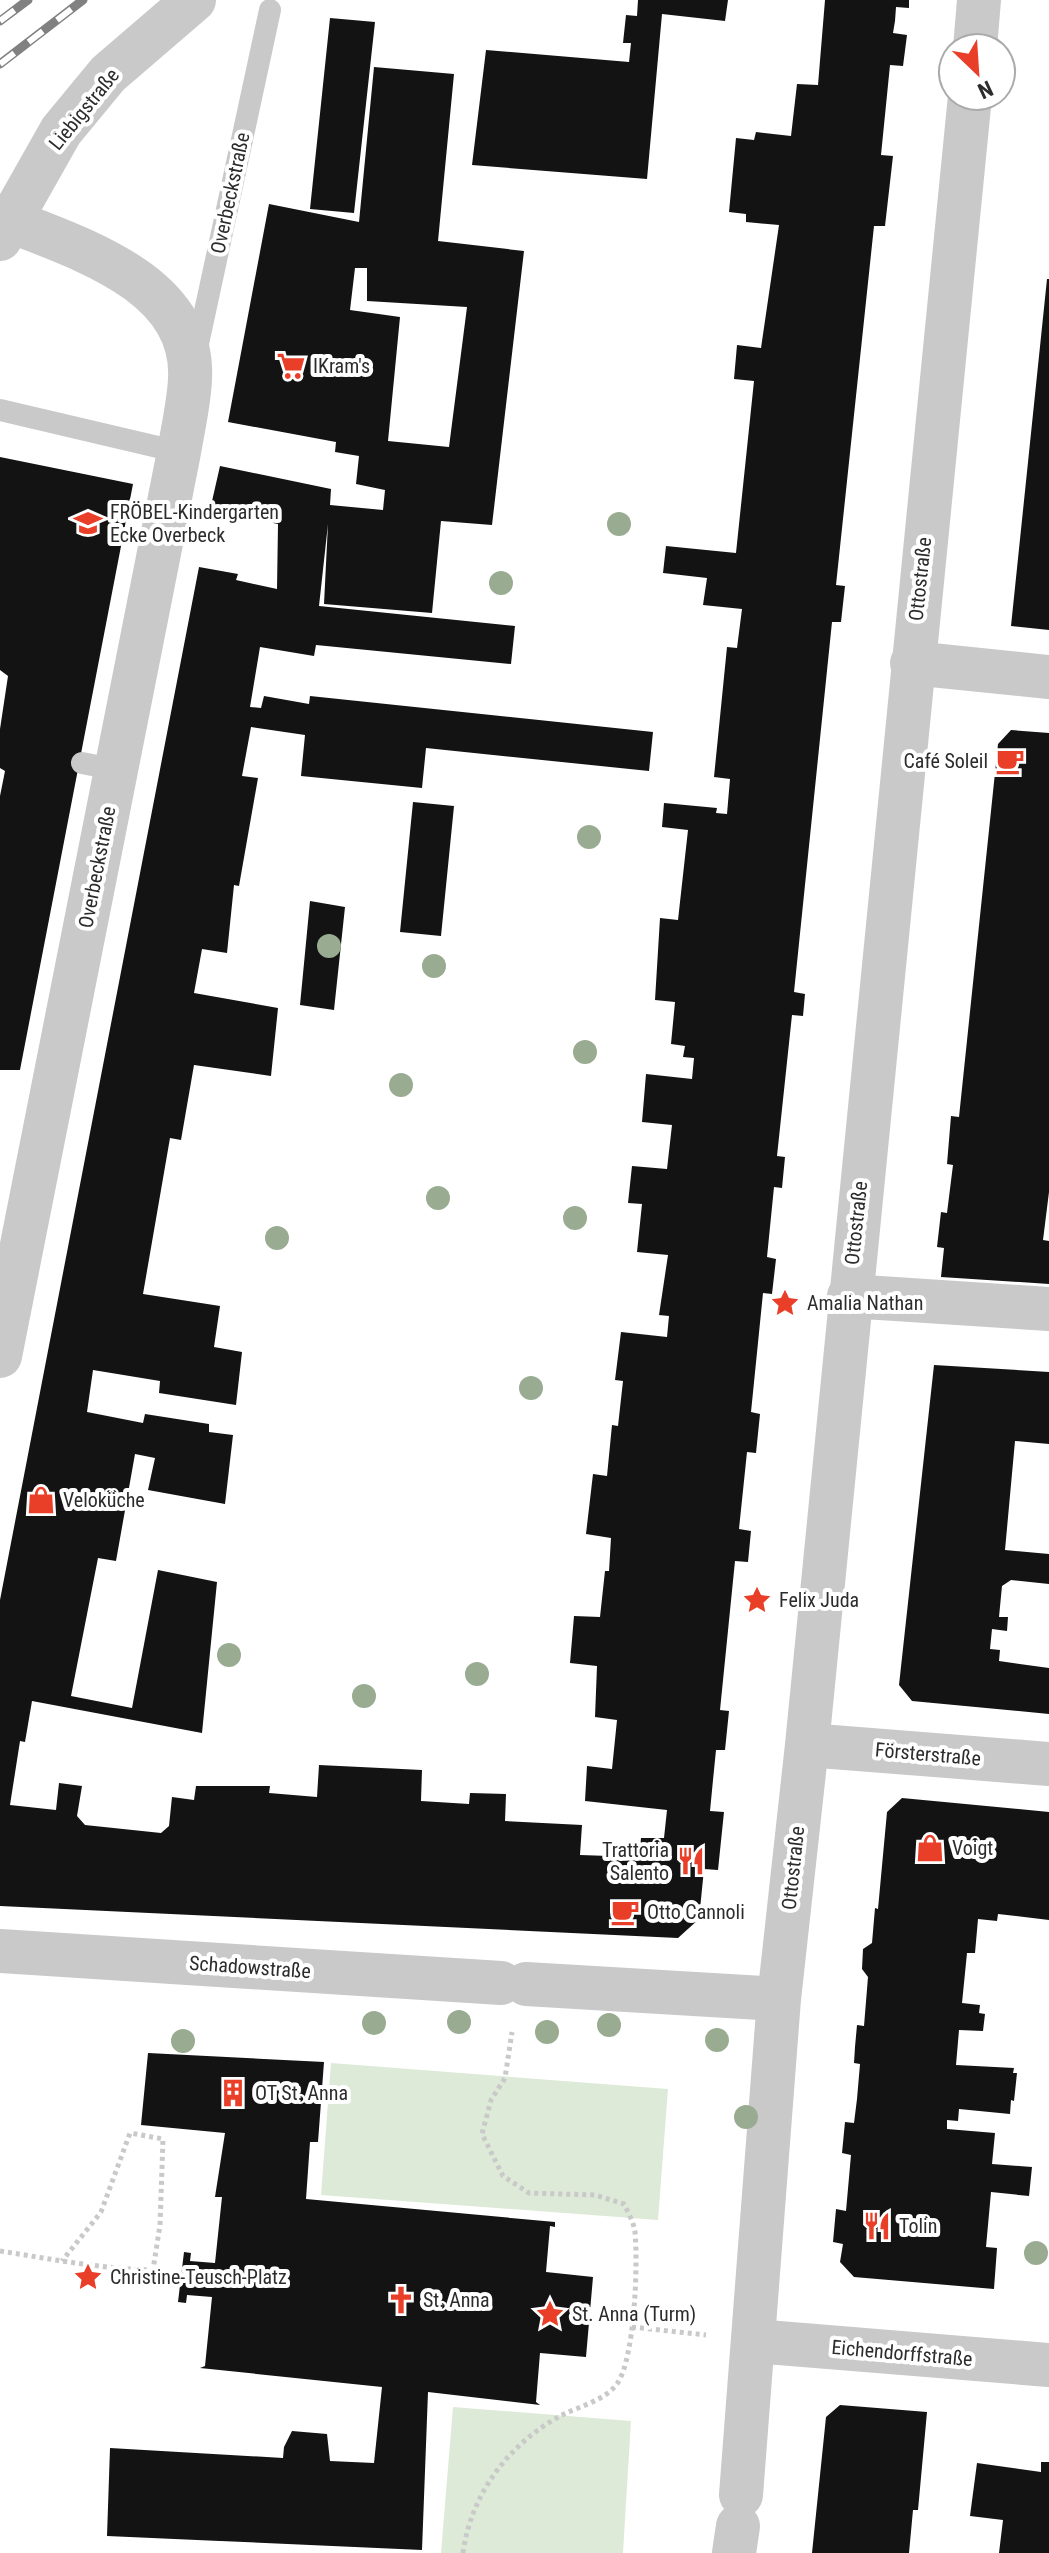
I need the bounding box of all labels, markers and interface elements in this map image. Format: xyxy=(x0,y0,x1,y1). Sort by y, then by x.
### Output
north arrow xyxy=(937,32,1017,112)
street label: Liebigstraße xyxy=(44,63,124,155)
text: N xyxy=(974,75,997,104)
street label: Overbeckstraße xyxy=(205,130,255,256)
supermarket icon: IKram's xyxy=(276,351,306,381)
place label: IKram's xyxy=(313,354,370,378)
place label: FRÖBEL-Kindergarten Ecke Overbeck xyxy=(110,500,279,547)
school or university icon: FRÖBEL-Kindergarten Ecke Overbeck xyxy=(73,508,103,538)
street label: Ottostraße xyxy=(904,536,936,622)
cafe icon: Café Soleil xyxy=(995,746,1025,776)
place label: Café Soleil xyxy=(903,749,988,773)
street label: Overbeckstraße xyxy=(73,804,121,930)
street label: Ottostraße xyxy=(840,1180,872,1266)
place icon: Amalia Nathan xyxy=(770,1288,800,1318)
place label: Amalia Nathan xyxy=(807,1291,923,1315)
shop icon: Veloküche xyxy=(26,1485,56,1515)
place label: Veloküche xyxy=(63,1488,145,1512)
place icon: Felix Juda xyxy=(742,1585,772,1615)
place label: Felix Juda xyxy=(779,1588,859,1612)
street label: Försterstraße xyxy=(874,1737,982,1771)
street label: Ottostraße xyxy=(777,1825,809,1911)
shop icon: Voigt xyxy=(915,1833,945,1863)
place label: Voigt xyxy=(952,1836,993,1860)
place label: Trattoria Salento xyxy=(602,1838,669,1885)
restaurant icon: Trattoria Salento xyxy=(676,1846,706,1876)
cafe icon: Otto Cannoli xyxy=(610,1897,640,1927)
place label: Otto Cannoli xyxy=(647,1900,745,1924)
street label: Schadowstraße xyxy=(188,1951,312,1983)
building icon: OT St. Anna xyxy=(218,2078,248,2108)
place label: OT St. Anna xyxy=(255,2081,348,2105)
restaurant icon: Tolin xyxy=(862,2211,892,2241)
place label: Tolin xyxy=(899,2214,937,2238)
place icon: Christine-Teusch-Platz xyxy=(73,2262,103,2292)
place label: Christine-Teusch-Platz xyxy=(110,2265,287,2289)
church icon: St. Anna xyxy=(386,2285,416,2315)
place label: St. Anna xyxy=(423,2288,490,2312)
place icon: St. Anna (Turm) xyxy=(535,2299,565,2329)
place label: St. Anna (Turm) xyxy=(572,2302,696,2326)
street label: Eichendorffstraße xyxy=(830,2335,974,2371)

